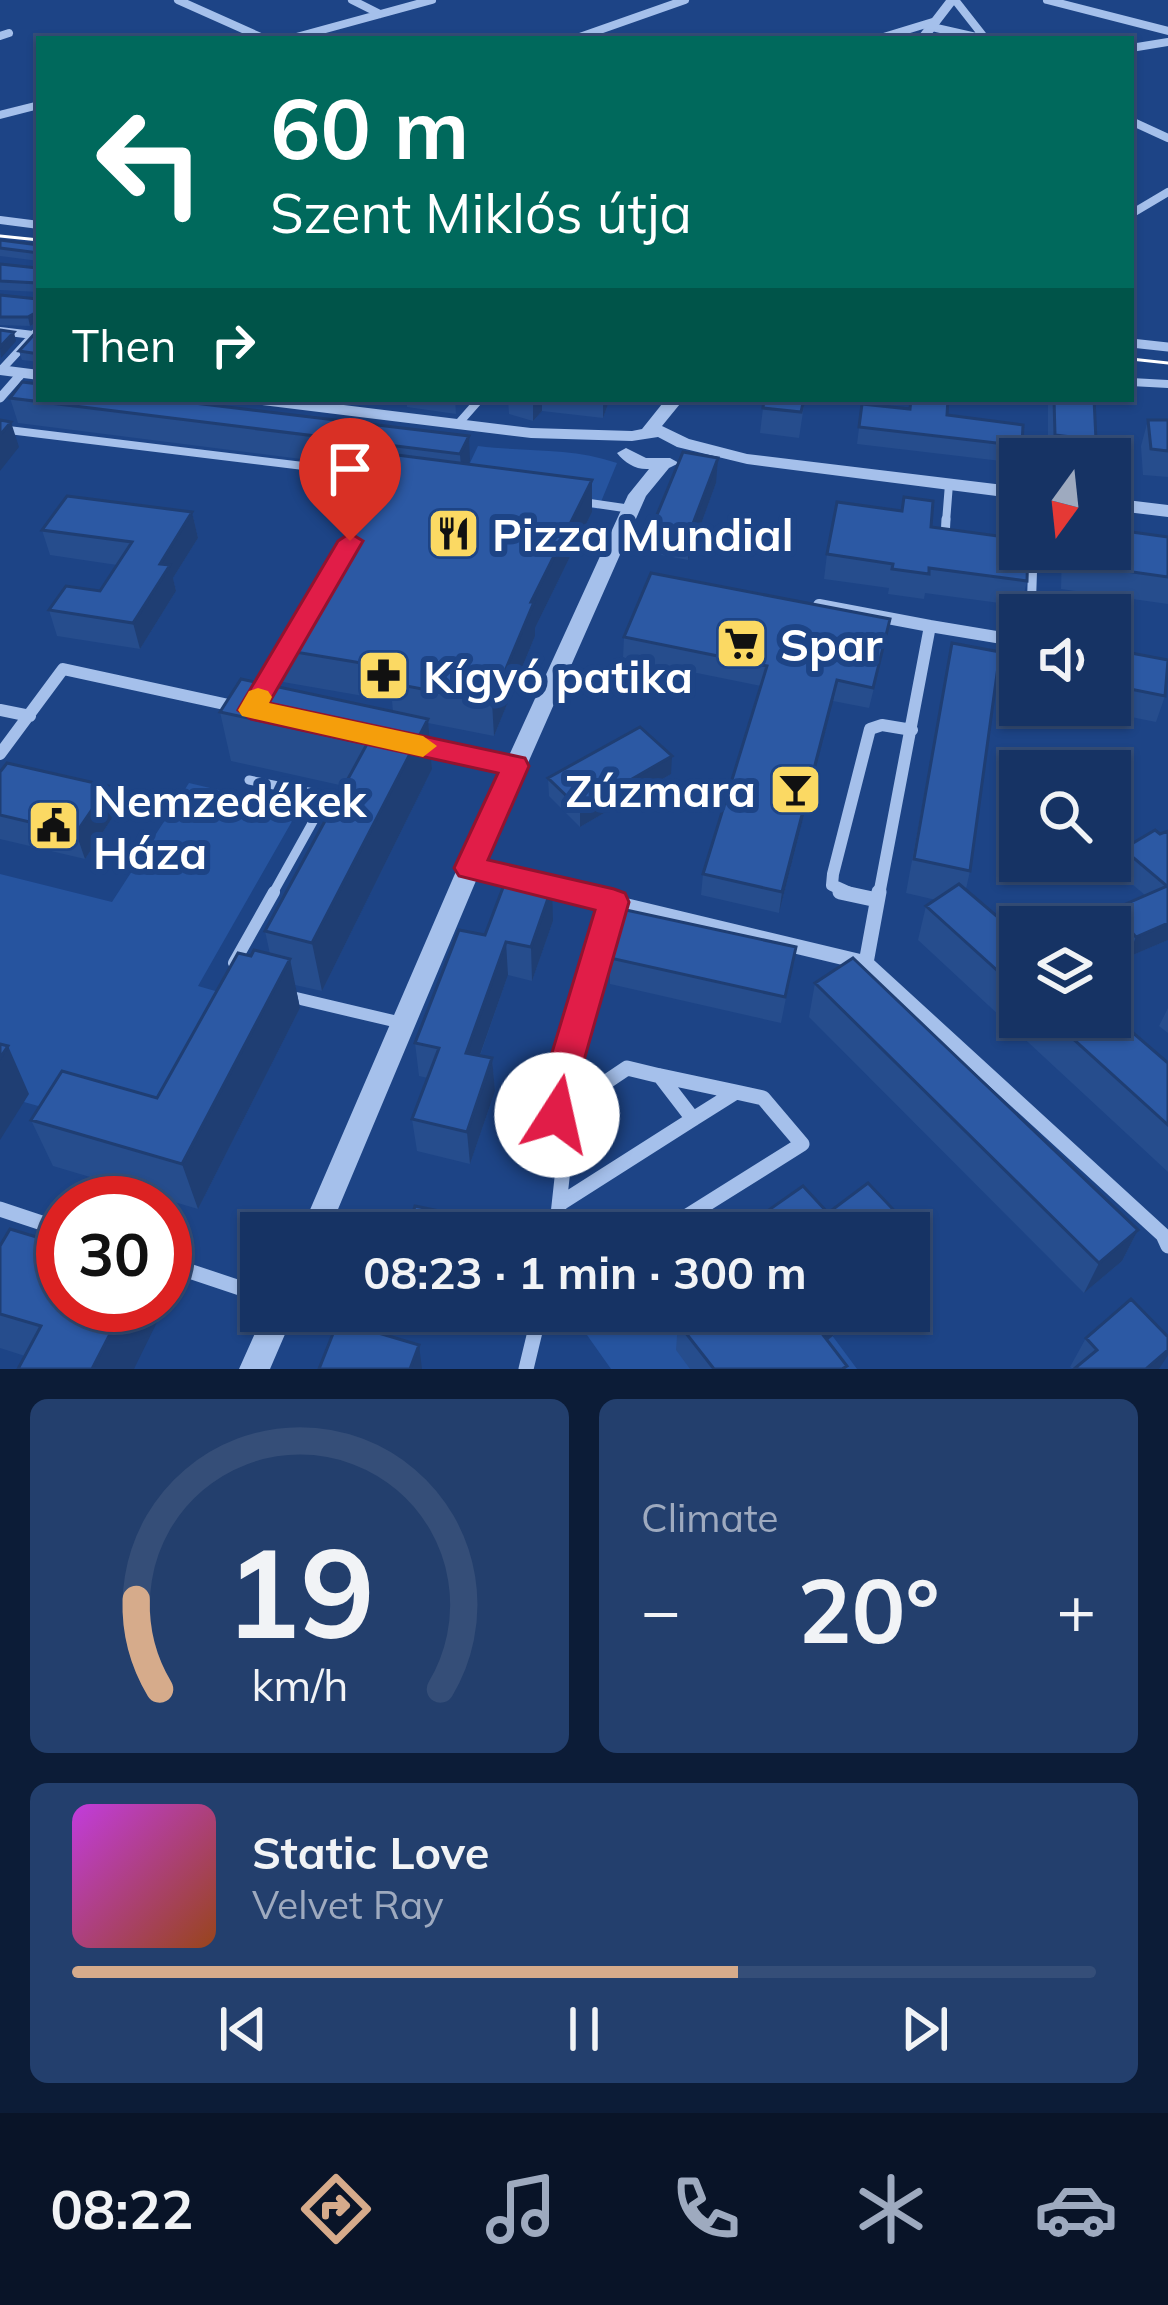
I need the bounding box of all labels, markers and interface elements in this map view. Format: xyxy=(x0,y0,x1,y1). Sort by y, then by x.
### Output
text: 60 m xyxy=(270,75,469,180)
icon: left xyxy=(72,84,228,240)
text: Szent Miklós útja xyxy=(270,179,692,247)
icon: right xyxy=(200,312,266,378)
text: Then xyxy=(72,317,176,373)
pin xyxy=(299,418,401,541)
icon: arrive xyxy=(317,436,383,502)
north arrow xyxy=(999,438,1131,570)
map controls xyxy=(999,438,1131,1038)
restaurant icon: Pizza Mundial xyxy=(425,506,481,562)
place label: Pizza Mundial xyxy=(492,506,793,562)
button: sound xyxy=(999,594,1131,726)
supermarket icon: Spar xyxy=(713,616,769,672)
place label: Spar xyxy=(780,616,883,672)
pharmacy icon: Kígyó patika xyxy=(356,648,412,704)
place label: Kígyó patika xyxy=(423,648,693,704)
button: search xyxy=(999,750,1131,882)
place label: Zúzmara xyxy=(565,762,756,818)
bar icon: Zúzmara xyxy=(767,762,823,818)
place label: Nemzedékek Háza xyxy=(93,772,368,880)
public building icon: Nemzedékek Háza xyxy=(26,798,82,854)
button: layers xyxy=(999,906,1131,1038)
position arrow xyxy=(494,1052,620,1178)
speed limit sign: 30 xyxy=(36,1176,192,1332)
text: 08:23 · 1 min · 300 m xyxy=(363,1244,807,1300)
text: Climate xyxy=(641,1493,779,1542)
text: 19 xyxy=(225,1513,374,1669)
text: 20° xyxy=(797,1553,940,1666)
text: − xyxy=(641,1568,681,1651)
text: + xyxy=(1056,1568,1096,1651)
text: km/h xyxy=(251,1658,348,1712)
text: Static Love xyxy=(252,1824,489,1880)
text: Velvet Ray xyxy=(252,1880,444,1929)
icon: previous xyxy=(210,1996,276,2062)
icon: pause xyxy=(551,1996,617,2062)
icon: next xyxy=(892,1996,958,2062)
icon: directions xyxy=(294,2167,378,2251)
icon: music xyxy=(479,2167,563,2251)
icon: phone xyxy=(664,2167,748,2251)
icon: climate xyxy=(849,2167,933,2251)
icon: car xyxy=(1034,2167,1118,2251)
text: 08:22 xyxy=(50,2175,193,2243)

